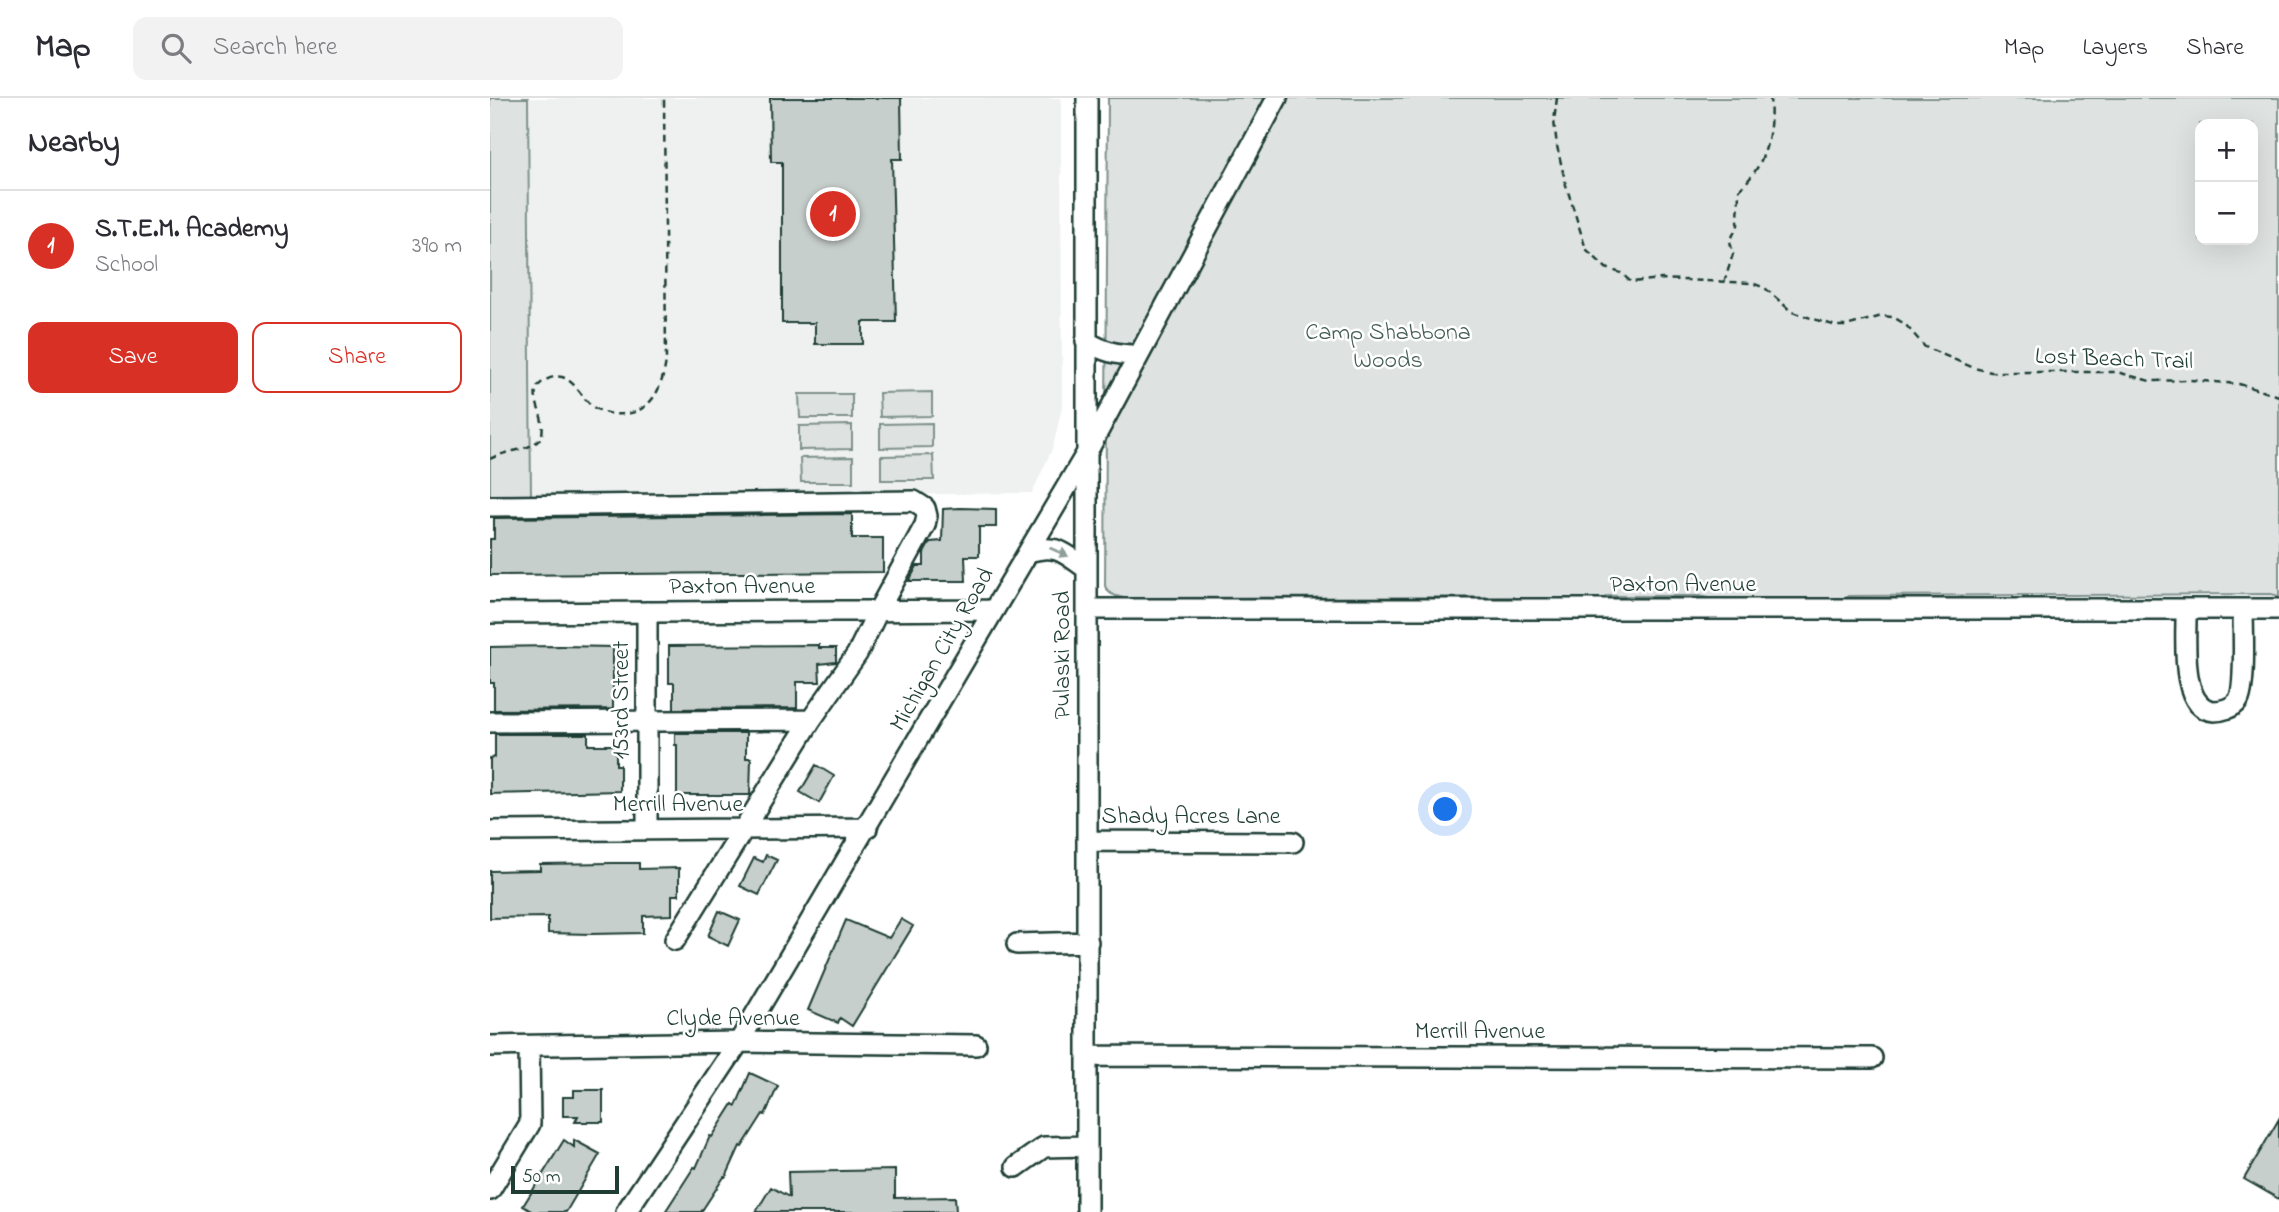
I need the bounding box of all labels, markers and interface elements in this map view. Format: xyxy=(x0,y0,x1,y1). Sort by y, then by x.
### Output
search box xyxy=(133,17,623,80)
text: Map xyxy=(35,24,91,72)
icon: search xyxy=(157,29,195,67)
text: Search here xyxy=(213,29,337,67)
text: Map xyxy=(2004,31,2044,66)
text: Layers xyxy=(2082,31,2148,66)
text: Share xyxy=(2186,31,2244,66)
map controls xyxy=(2195,119,2258,245)
button: + xyxy=(2195,119,2258,182)
text: Nearby xyxy=(28,122,120,166)
button: − xyxy=(2195,182,2258,245)
pin: 1 xyxy=(810,188,856,240)
text: S.T.E.M. Academy xyxy=(95,211,288,249)
text: 1 xyxy=(47,230,55,263)
text: 390 m xyxy=(412,230,462,263)
text: School xyxy=(95,249,158,282)
park label: Camp Shabbona Woods xyxy=(1305,316,1471,379)
button: Save xyxy=(28,322,238,393)
button: Share xyxy=(252,322,462,393)
street label: Lost Beach Trail xyxy=(2034,340,2194,380)
one-way arrow xyxy=(1049,546,1069,558)
street label: Michigan City Road xyxy=(882,561,1005,739)
street label: Paxton Avenue xyxy=(1610,568,1756,603)
street label: Paxton Avenue xyxy=(669,570,815,605)
street label: Pulaski Road xyxy=(1046,590,1081,719)
street label: 153rd Street xyxy=(605,641,640,759)
street label: Merrill Avenue xyxy=(613,788,743,823)
your location xyxy=(1428,792,1462,826)
street label: Shady Acres Lane xyxy=(1102,800,1281,836)
street label: Clyde Avenue xyxy=(666,1002,800,1038)
street label: Merrill Avenue xyxy=(1415,1015,1545,1050)
scale bar xyxy=(511,1163,620,1195)
text: 50 m xyxy=(522,1164,561,1191)

